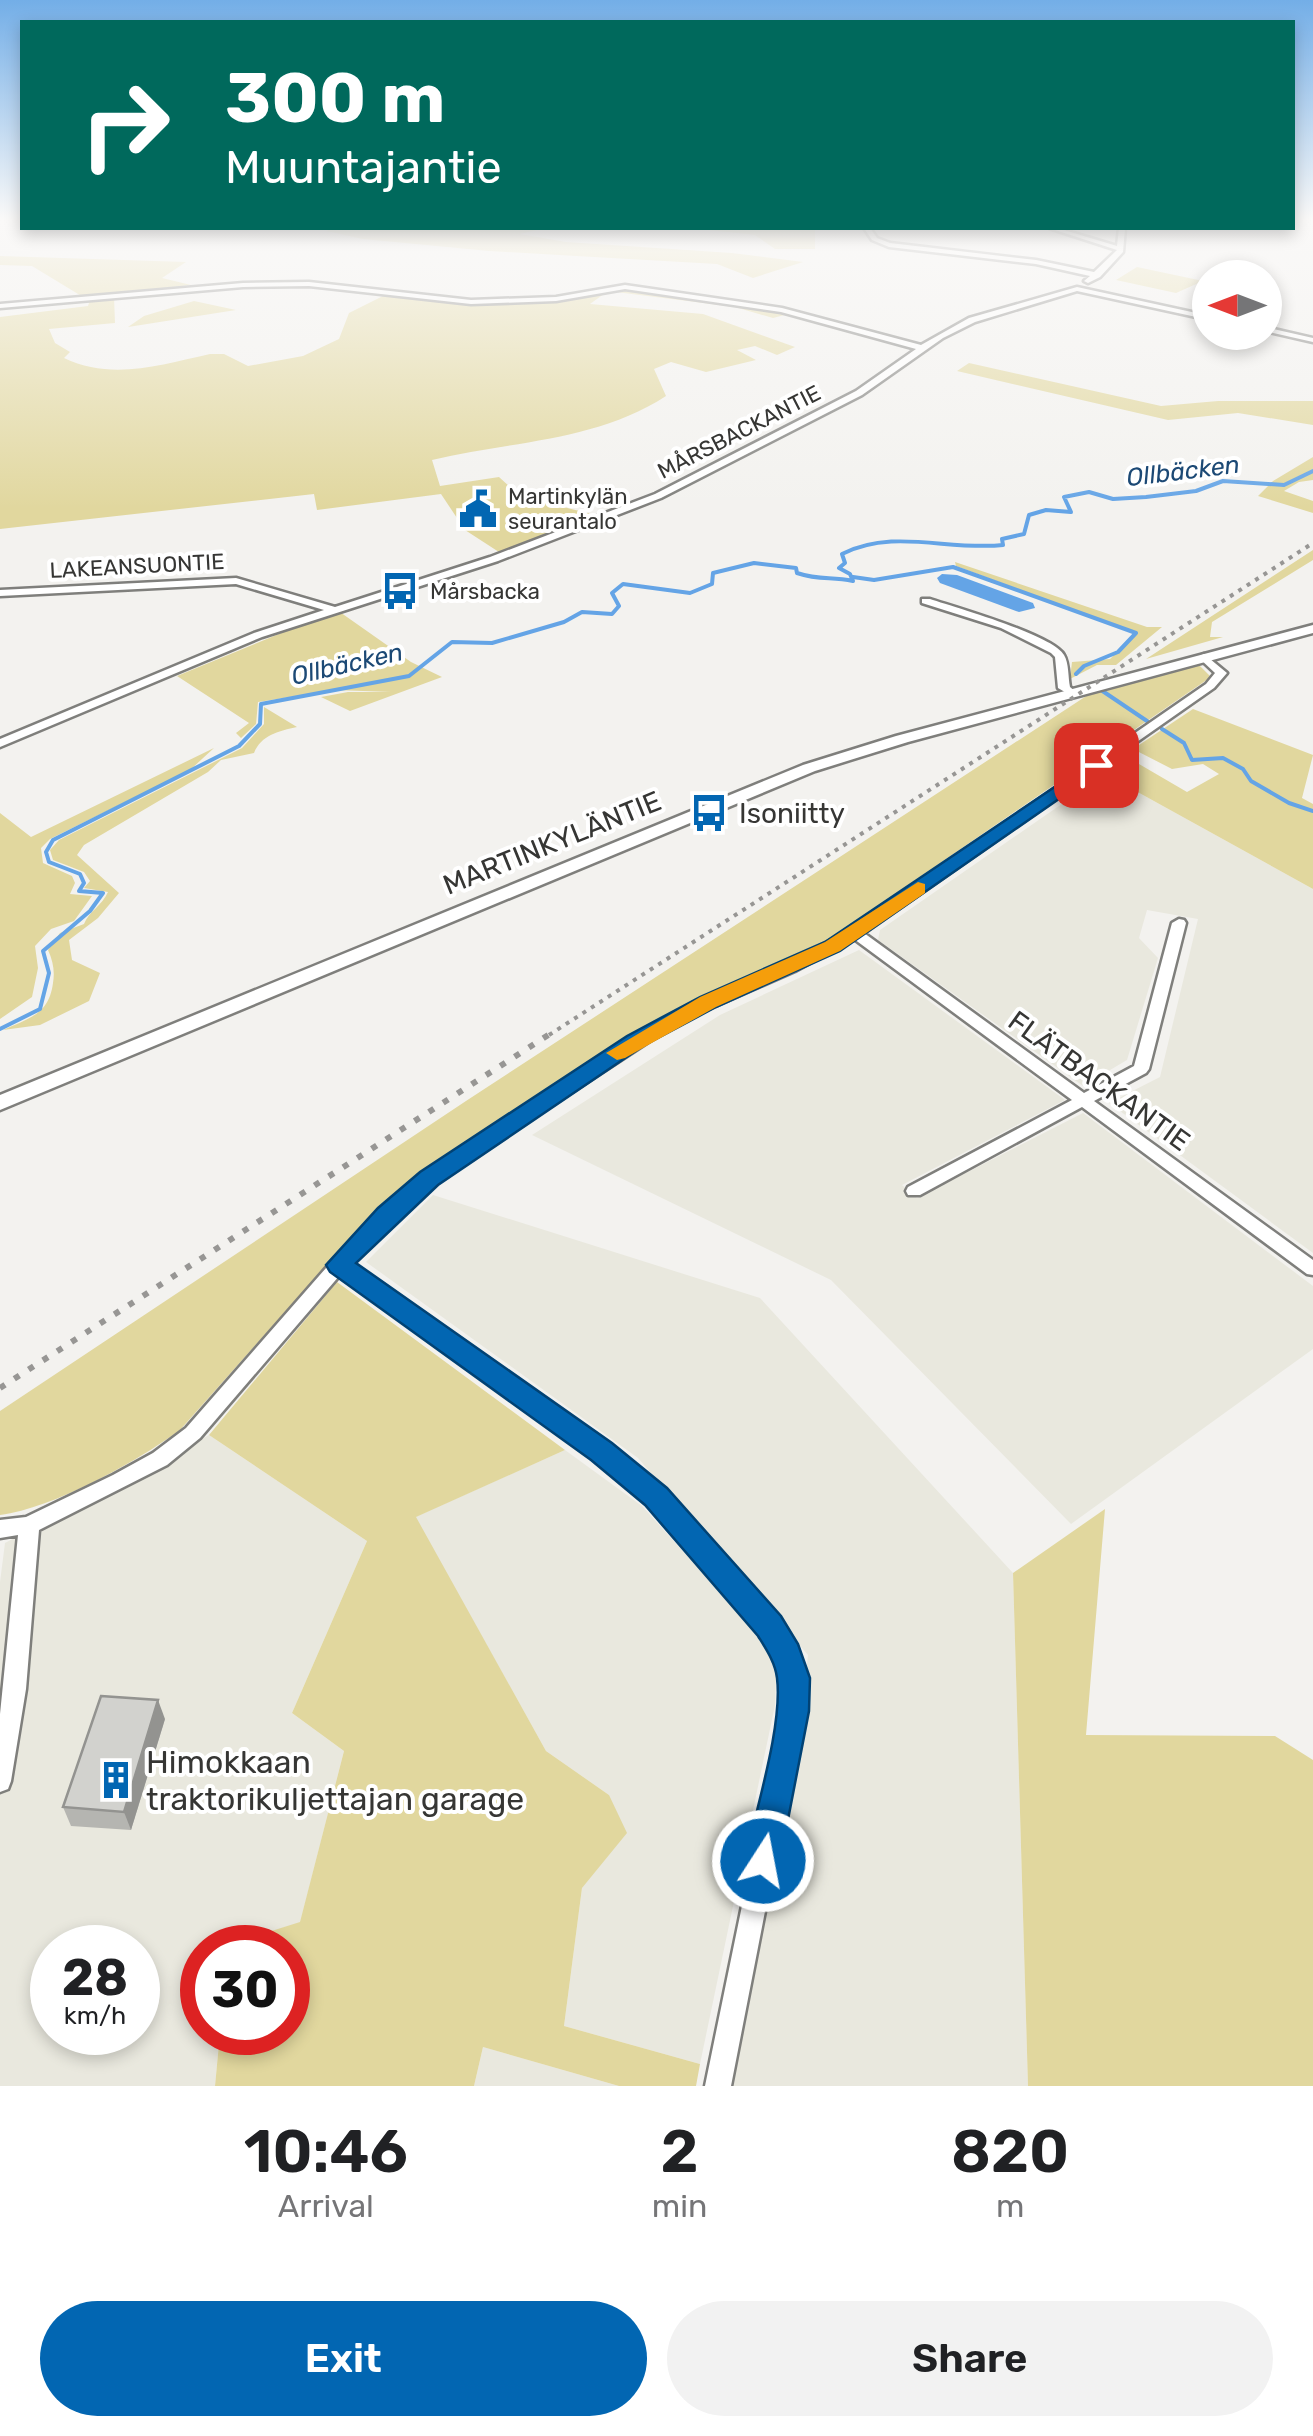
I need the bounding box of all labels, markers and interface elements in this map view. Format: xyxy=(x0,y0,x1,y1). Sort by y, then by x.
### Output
text: 300 m xyxy=(225,57,445,140)
icon: right xyxy=(60,60,190,190)
text: Muuntajantie xyxy=(225,141,502,194)
north arrow xyxy=(1192,260,1282,350)
map controls xyxy=(1192,260,1282,350)
street label: MÅRSBACKANTIE xyxy=(653,379,825,485)
water label: Ollbäcken xyxy=(1125,450,1241,492)
place label: Martinkylän seurantalo xyxy=(508,483,628,535)
public building icon: Martinkylän seurantalo xyxy=(457,488,499,530)
street label: LAKEANSUONTIE xyxy=(49,548,225,584)
bus stop icon: Mårsbacka xyxy=(379,570,421,612)
place label: Mårsbacka xyxy=(430,578,540,605)
water label: Ollbäcken xyxy=(288,637,406,691)
pin xyxy=(1054,723,1139,808)
icon: arrive xyxy=(1069,738,1124,793)
street label: MARTINKYLÄNTIE xyxy=(438,784,666,902)
bus stop icon: Isoniitty xyxy=(688,792,730,834)
place label: Isoniitty xyxy=(739,797,845,830)
street label: FLÄTBACKANTIE xyxy=(1002,1004,1196,1158)
place label: Himokkaan traktorikuljettajan garage xyxy=(146,1743,524,1818)
building icon: Himokkaan traktorikuljettajan garage xyxy=(95,1759,137,1801)
position arrow xyxy=(711,1809,815,1913)
speed limit sign: 30 xyxy=(180,1925,310,2055)
text: 28 xyxy=(62,1948,128,2008)
text: km/h xyxy=(64,2001,126,2030)
text: 10:46 xyxy=(244,2116,408,2187)
text: 2 xyxy=(660,2116,699,2187)
text: 820 xyxy=(951,2116,1069,2187)
text: Arrival xyxy=(278,2187,374,2225)
text: min xyxy=(652,2187,707,2225)
text: m xyxy=(996,2187,1024,2225)
button: Exit xyxy=(40,2301,647,2416)
button: Share xyxy=(667,2301,1273,2416)

